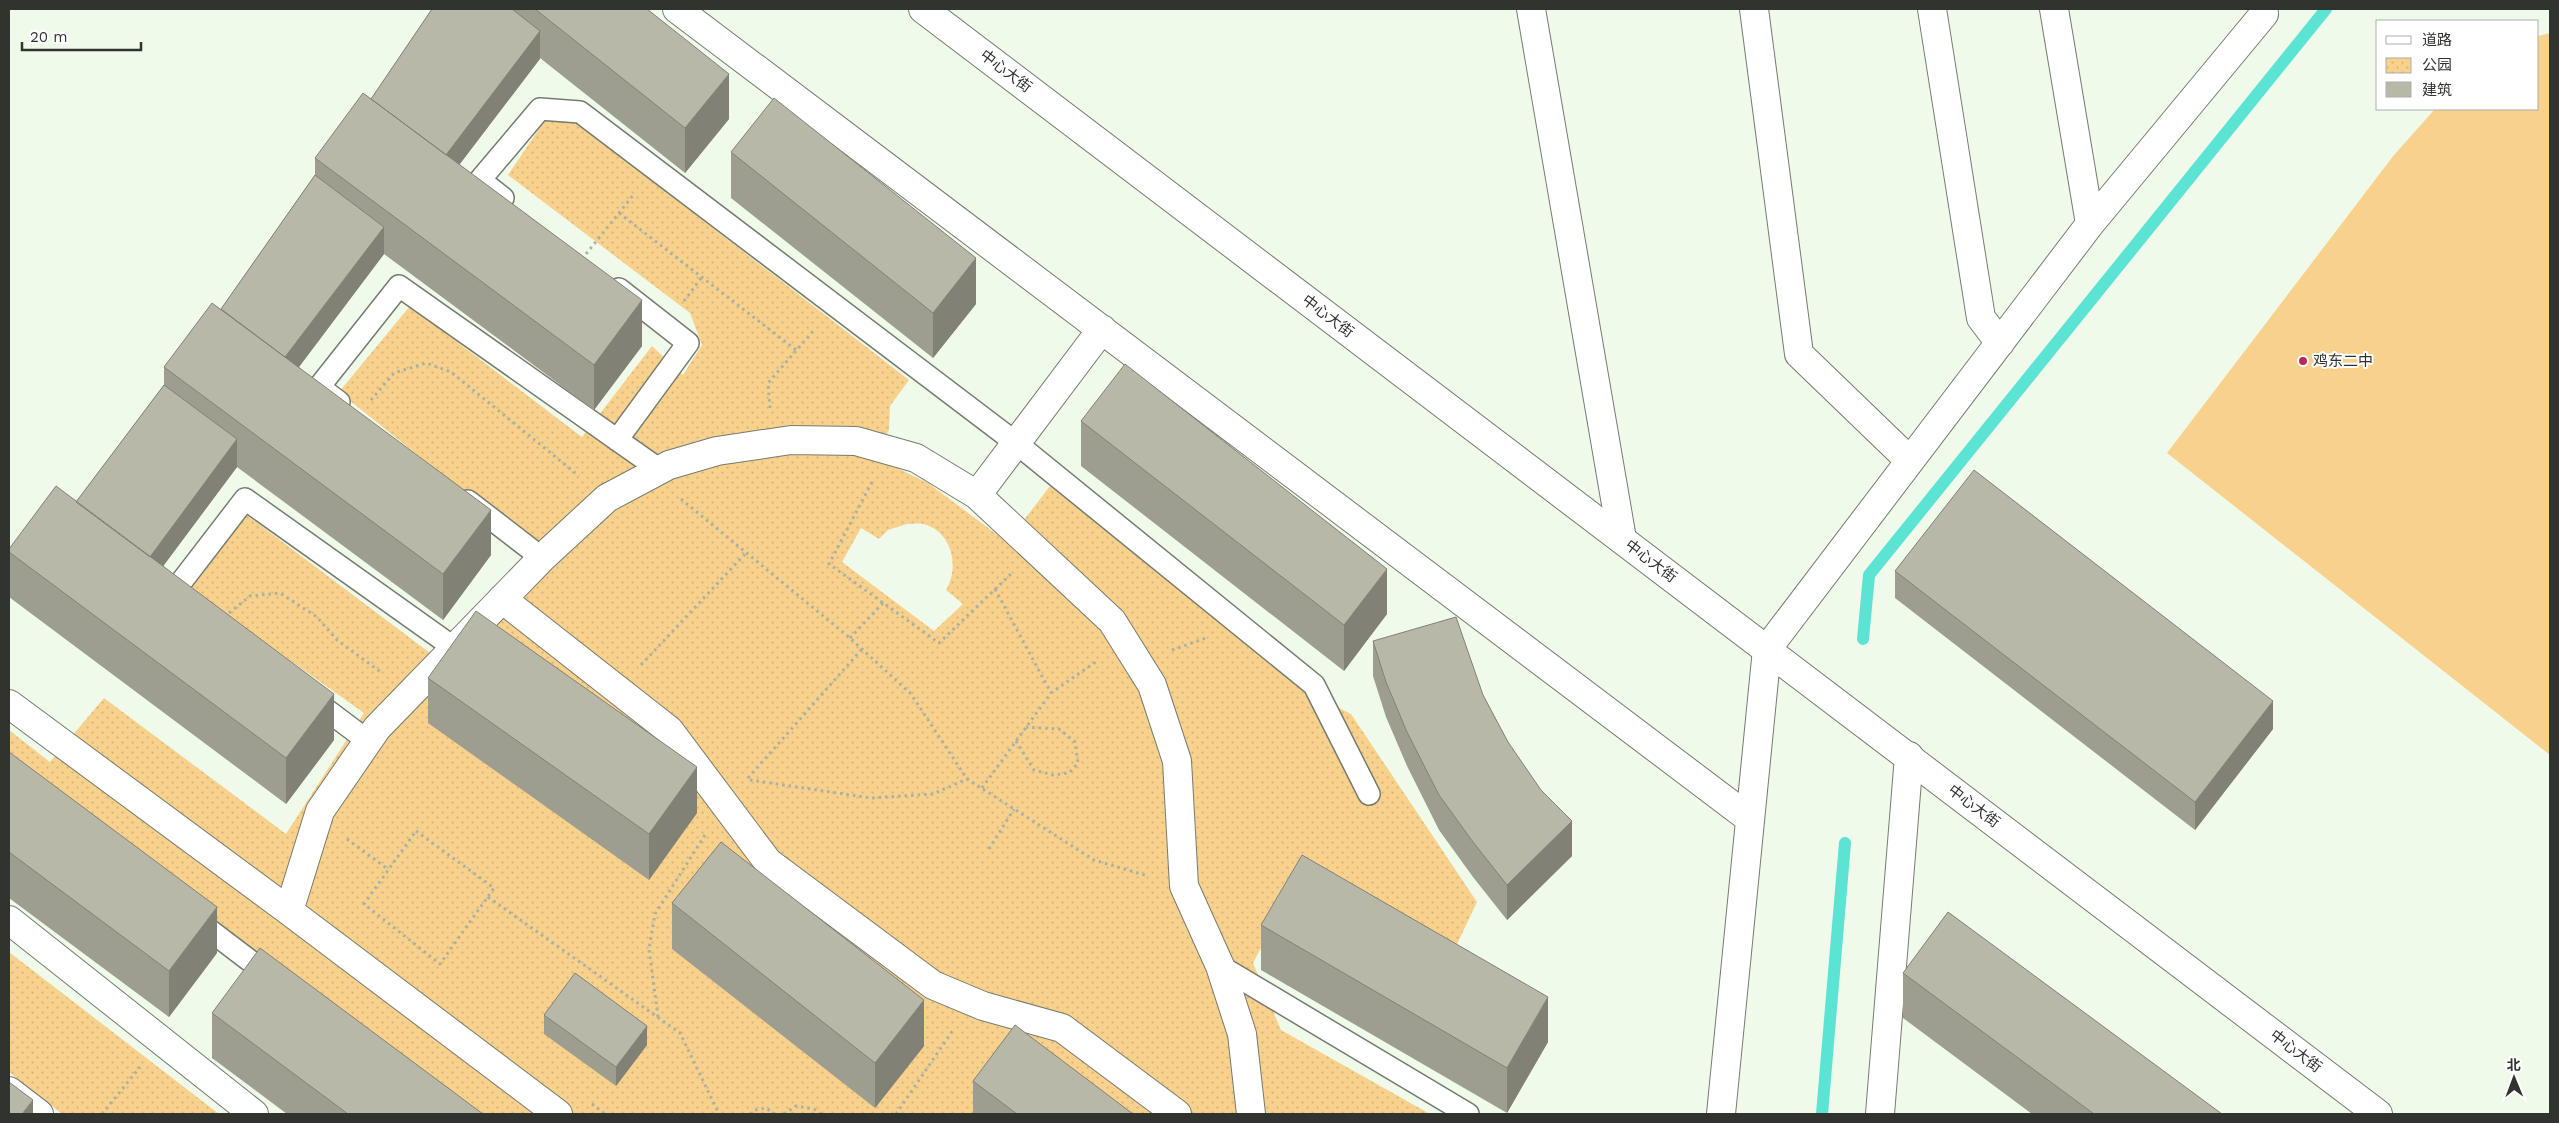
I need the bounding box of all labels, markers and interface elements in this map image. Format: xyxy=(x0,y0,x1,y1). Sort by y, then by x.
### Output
scale bar xyxy=(22,20,141,52)
legend xyxy=(2376,20,2539,110)
text: 20 m xyxy=(30,28,68,46)
text: 道路 xyxy=(2422,31,2452,49)
street label: 中心大街 xyxy=(977,46,1035,96)
text: 公园 xyxy=(2422,56,2452,74)
text: 建筑 xyxy=(2422,81,2452,99)
street label: 中心大街 xyxy=(1299,291,1357,341)
place label: 鸡东二中 xyxy=(2313,352,2373,370)
marker: 鸡东二中 xyxy=(2297,355,2309,367)
street label: 中心大街 xyxy=(1622,536,1680,586)
street label: 中心大街 xyxy=(1945,781,2003,831)
street label: 中心大街 xyxy=(2267,1026,2325,1076)
north arrow xyxy=(2489,1053,2539,1103)
text: 北 xyxy=(2507,1057,2521,1073)

